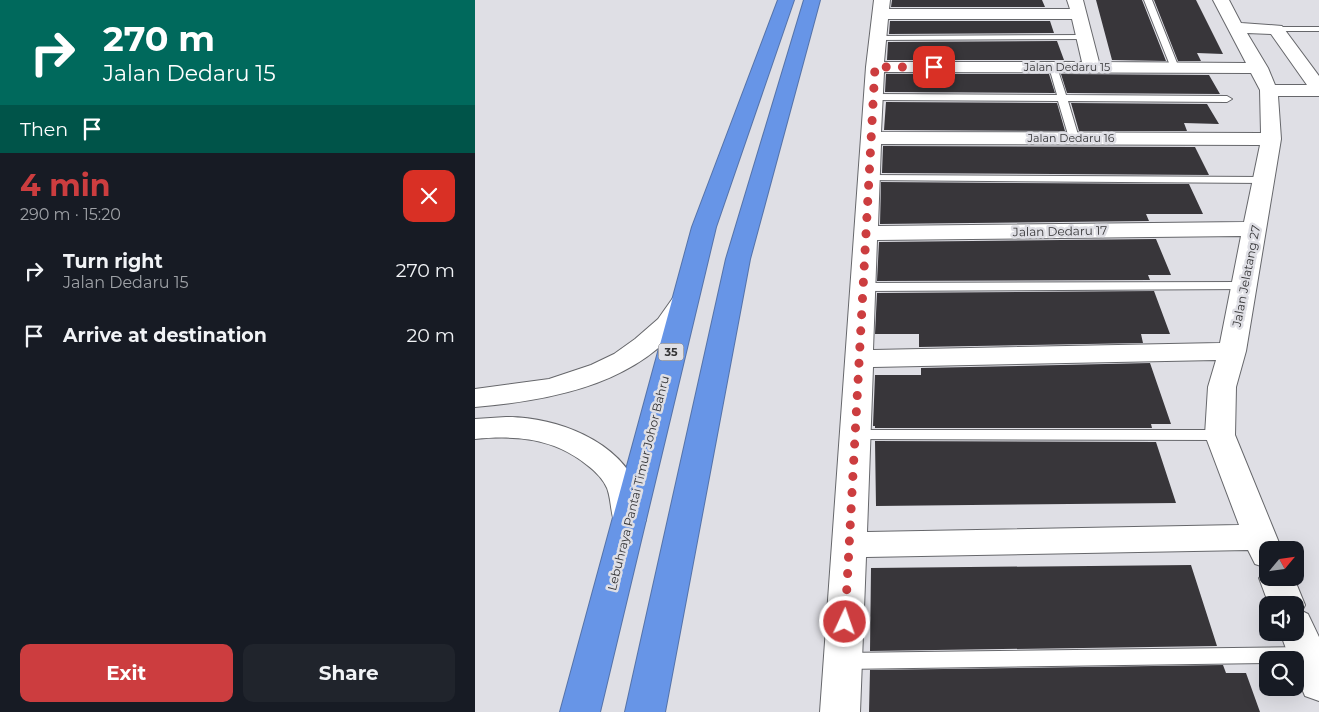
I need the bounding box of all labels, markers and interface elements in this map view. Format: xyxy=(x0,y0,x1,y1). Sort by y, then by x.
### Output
text: 270 m xyxy=(103,17,215,60)
icon: right xyxy=(20,20,85,85)
pin xyxy=(913,46,955,88)
icon: arrive xyxy=(920,53,948,81)
text: Jalan Dedaru 15 xyxy=(103,60,276,87)
street label: Jalan Dedaru 15 xyxy=(1023,60,1110,74)
icon: arrive xyxy=(78,115,106,143)
text: Then xyxy=(20,118,68,141)
street label: Jalan Dedaru 16 xyxy=(1027,131,1115,145)
text: 4 min xyxy=(20,167,110,204)
button: close xyxy=(403,170,455,222)
text: 290 m · 15:20 xyxy=(20,205,121,224)
street label: Jalan Dedaru 17 xyxy=(1012,223,1107,239)
street label: Jalan Jelatang 27 xyxy=(1229,224,1263,329)
text: Turn right xyxy=(63,250,163,273)
icon: right xyxy=(20,257,48,285)
text: 270 m xyxy=(396,259,455,282)
text: Jalan Dedaru 15 xyxy=(63,273,189,292)
icon: arrive xyxy=(20,322,48,350)
text: Arrive at destination xyxy=(63,324,267,347)
text: 20 m xyxy=(407,324,455,347)
road number: 35 xyxy=(659,344,683,361)
street label: Lebuhraya Pantai Timur Johor Bahru xyxy=(604,374,672,592)
north arrow xyxy=(1259,541,1304,586)
map controls xyxy=(1259,541,1304,696)
position arrow xyxy=(818,595,870,647)
button: sound xyxy=(1259,596,1304,641)
button: Exit xyxy=(20,644,233,702)
button: Share xyxy=(243,644,455,702)
button: search xyxy=(1259,651,1304,696)

